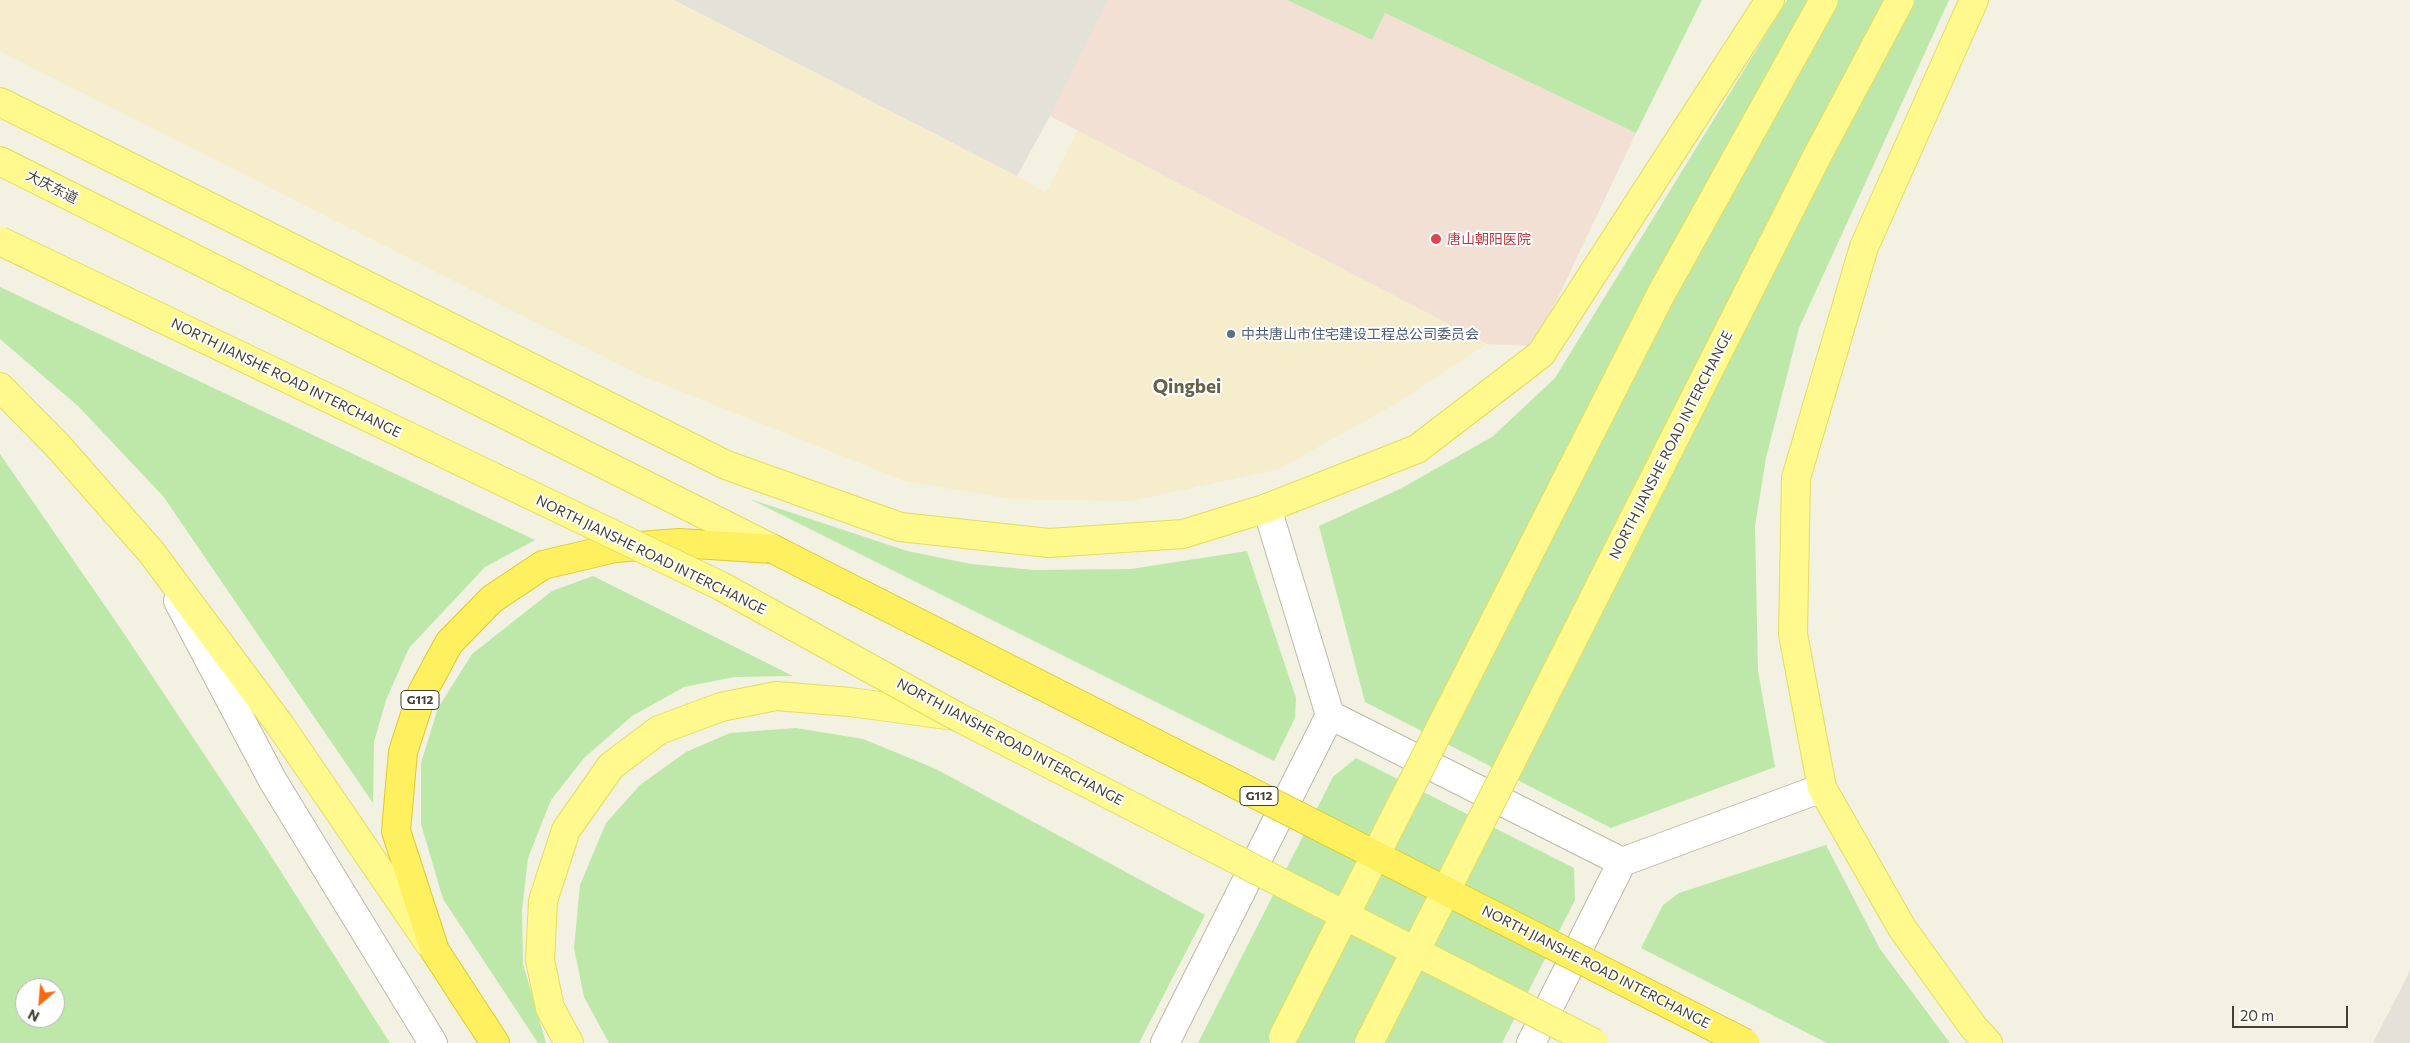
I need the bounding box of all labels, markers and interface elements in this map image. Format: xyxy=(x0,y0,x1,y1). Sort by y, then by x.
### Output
street label: 大庆东道 xyxy=(23,167,81,207)
place label: 唐山朝阳医院 xyxy=(1447,231,1531,247)
marker: 唐山朝阳医院 xyxy=(1429,232,1443,246)
street label: NORTH JIANSHE ROAD INTERCHANGE xyxy=(168,315,404,441)
place label: 中共唐山市住宅建设工程总公司委员会 xyxy=(1241,326,1479,342)
marker: 中共唐山市住宅建设工程总公司委员会 xyxy=(1225,328,1237,340)
street label: NORTH JIANSHE ROAD INTERCHANGE xyxy=(1606,328,1736,562)
district label: Qingbei xyxy=(1153,376,1221,398)
street label: NORTH JIANSHE ROAD INTERCHANGE xyxy=(533,492,769,618)
street label: NORTH JIANSHE ROAD INTERCHANGE xyxy=(894,675,1126,809)
road number: G112 xyxy=(401,690,439,710)
road number: G112 xyxy=(1240,786,1278,806)
street label: NORTH JIANSHE ROAD INTERCHANGE xyxy=(1479,902,1713,1032)
north arrow xyxy=(15,978,65,1028)
scale bar xyxy=(2235,996,2351,1028)
text: N xyxy=(25,1006,42,1026)
text: 20 m xyxy=(2240,1006,2274,1024)

